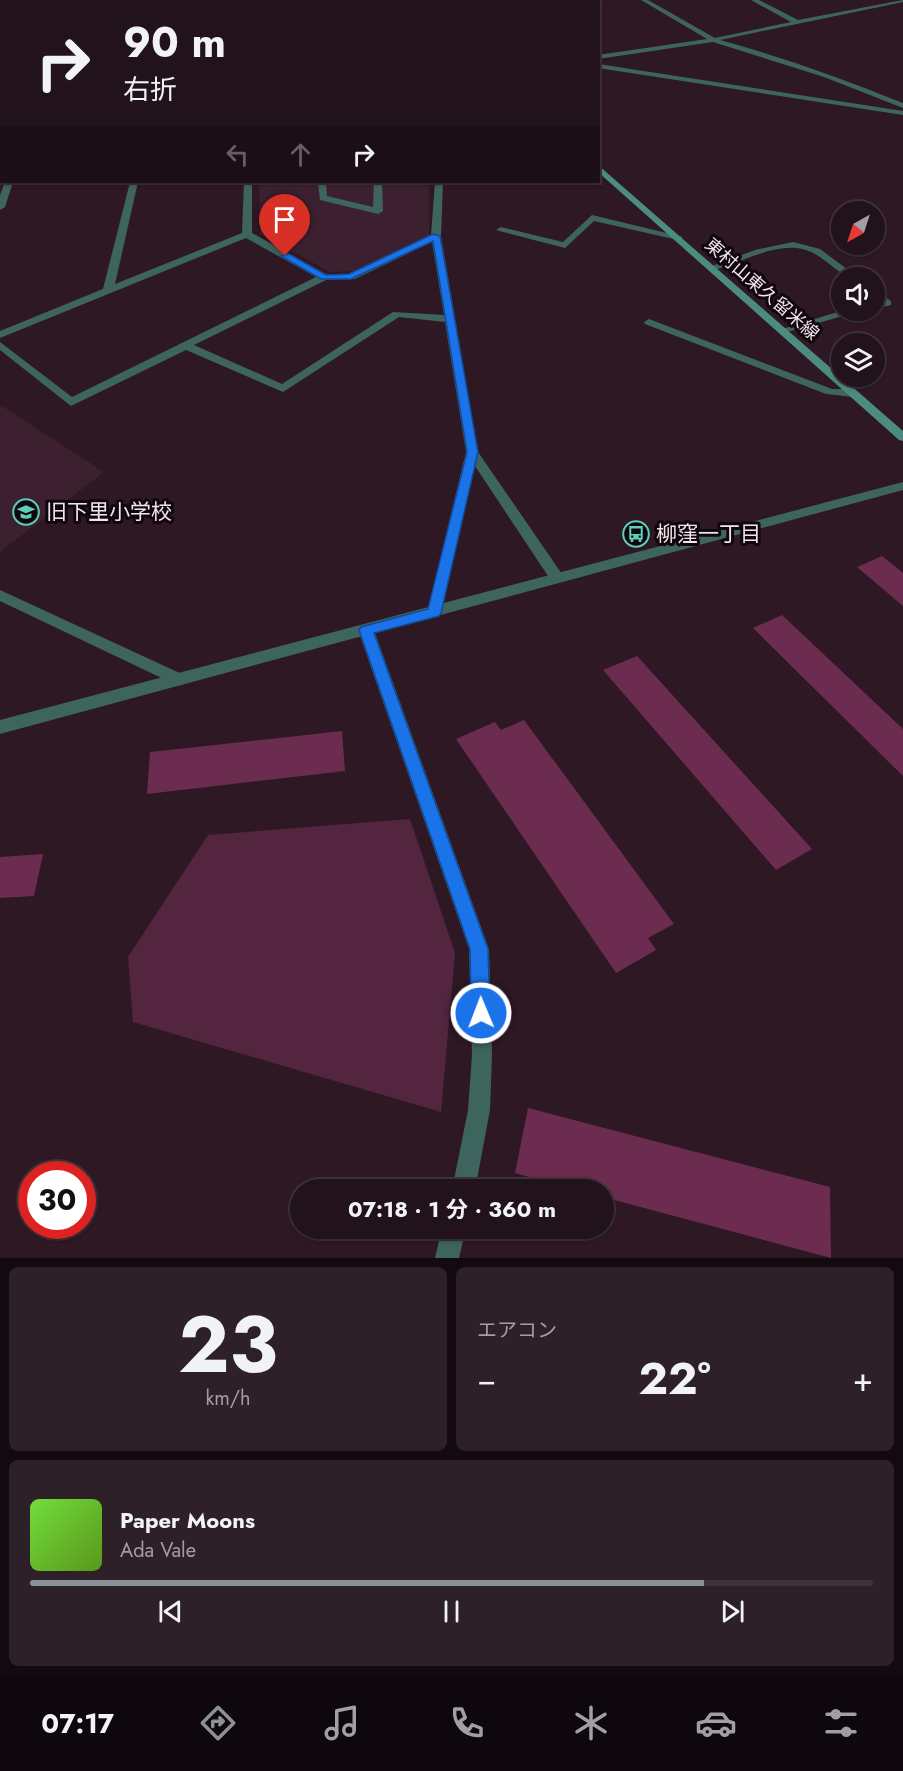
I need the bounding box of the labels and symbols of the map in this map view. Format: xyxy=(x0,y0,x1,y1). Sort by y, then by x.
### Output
pin xyxy=(259,194,310,256)
north arrow xyxy=(831,201,885,255)
street label: 東村山東久留米線 xyxy=(699,232,825,346)
school or university icon: 旧下里小学校 xyxy=(11,497,41,527)
place label: 旧下里小学校 xyxy=(46,497,172,527)
bus stop icon: 柳窪一丁目 xyxy=(621,519,651,549)
place label: 柳窪一丁目 xyxy=(656,519,761,549)
position arrow xyxy=(449,981,513,1045)
speed limit sign: 30 xyxy=(18,1161,96,1239)

